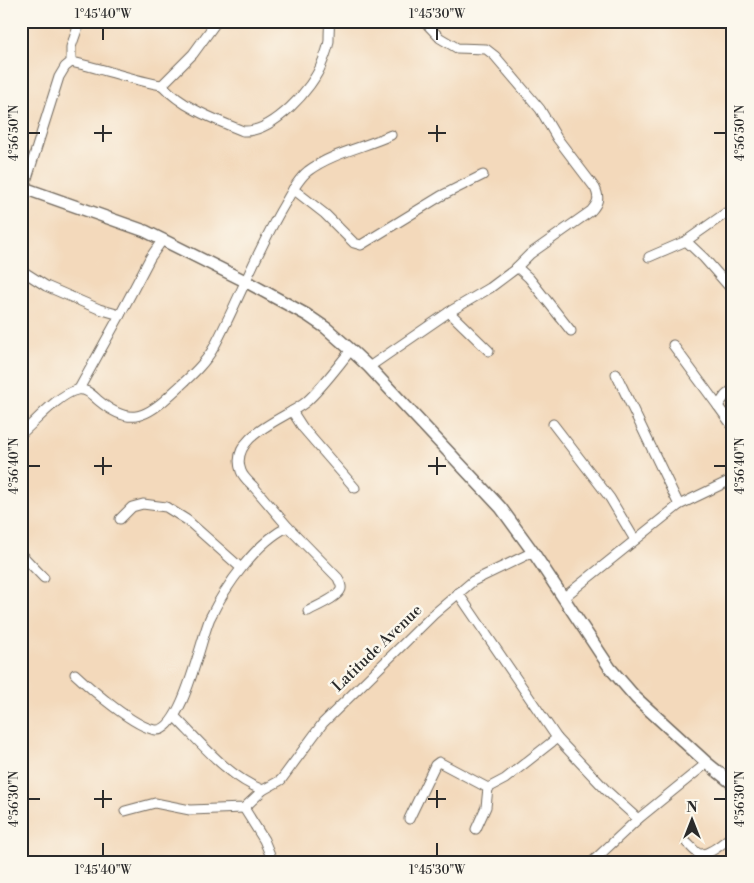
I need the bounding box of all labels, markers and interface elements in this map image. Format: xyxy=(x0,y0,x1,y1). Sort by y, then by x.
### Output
text: 1°45'40"W xyxy=(75,7,132,22)
text: 1°45'30"W xyxy=(409,7,466,22)
text: 4°56'50"N xyxy=(7,105,22,161)
text: 4°56'50"N xyxy=(733,105,748,161)
text: 4°56'40"N xyxy=(7,438,22,494)
text: 4°56'40"N xyxy=(733,438,748,494)
street label: Latitude Avenue xyxy=(328,600,426,696)
text: 4°56'30"N xyxy=(7,771,22,827)
text: 4°56'30"N xyxy=(733,771,748,827)
north arrow xyxy=(666,796,716,846)
text: N xyxy=(686,799,698,817)
text: 1°45'40"W xyxy=(75,863,132,878)
text: 1°45'30"W xyxy=(409,863,466,878)

